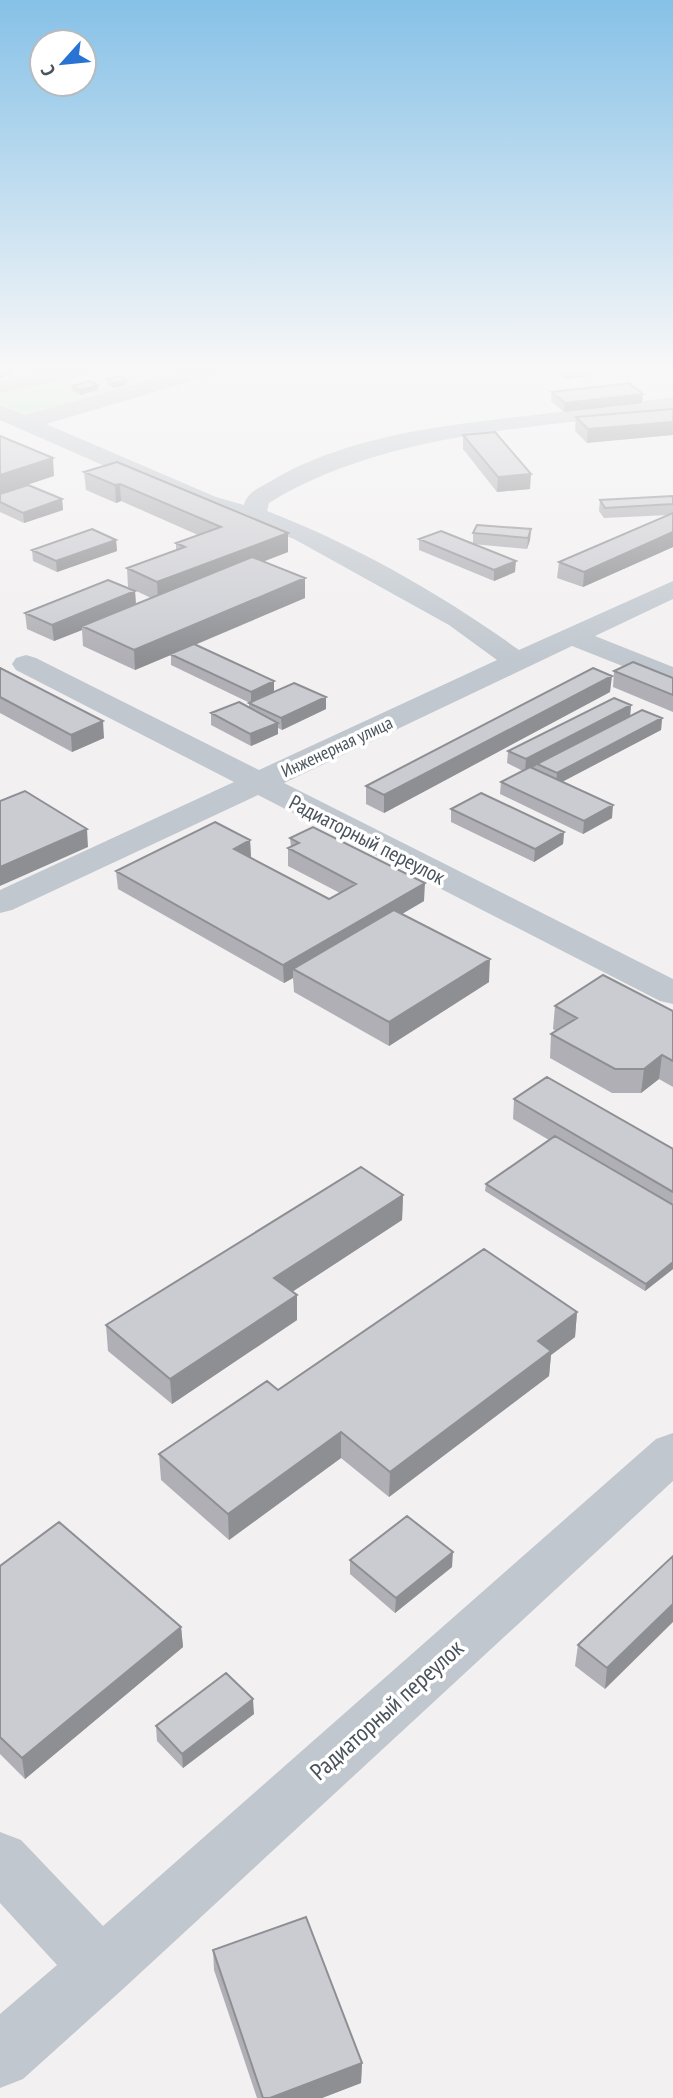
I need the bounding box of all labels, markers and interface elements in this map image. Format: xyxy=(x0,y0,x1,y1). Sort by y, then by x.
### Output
north arrow xyxy=(28,28,98,98)
text: С xyxy=(35,61,61,80)
street label: Инженерная улица xyxy=(277,711,396,782)
street label: Радиаторный переулок xyxy=(285,789,450,891)
street label: Радиаторный переулок xyxy=(303,1632,470,1787)

